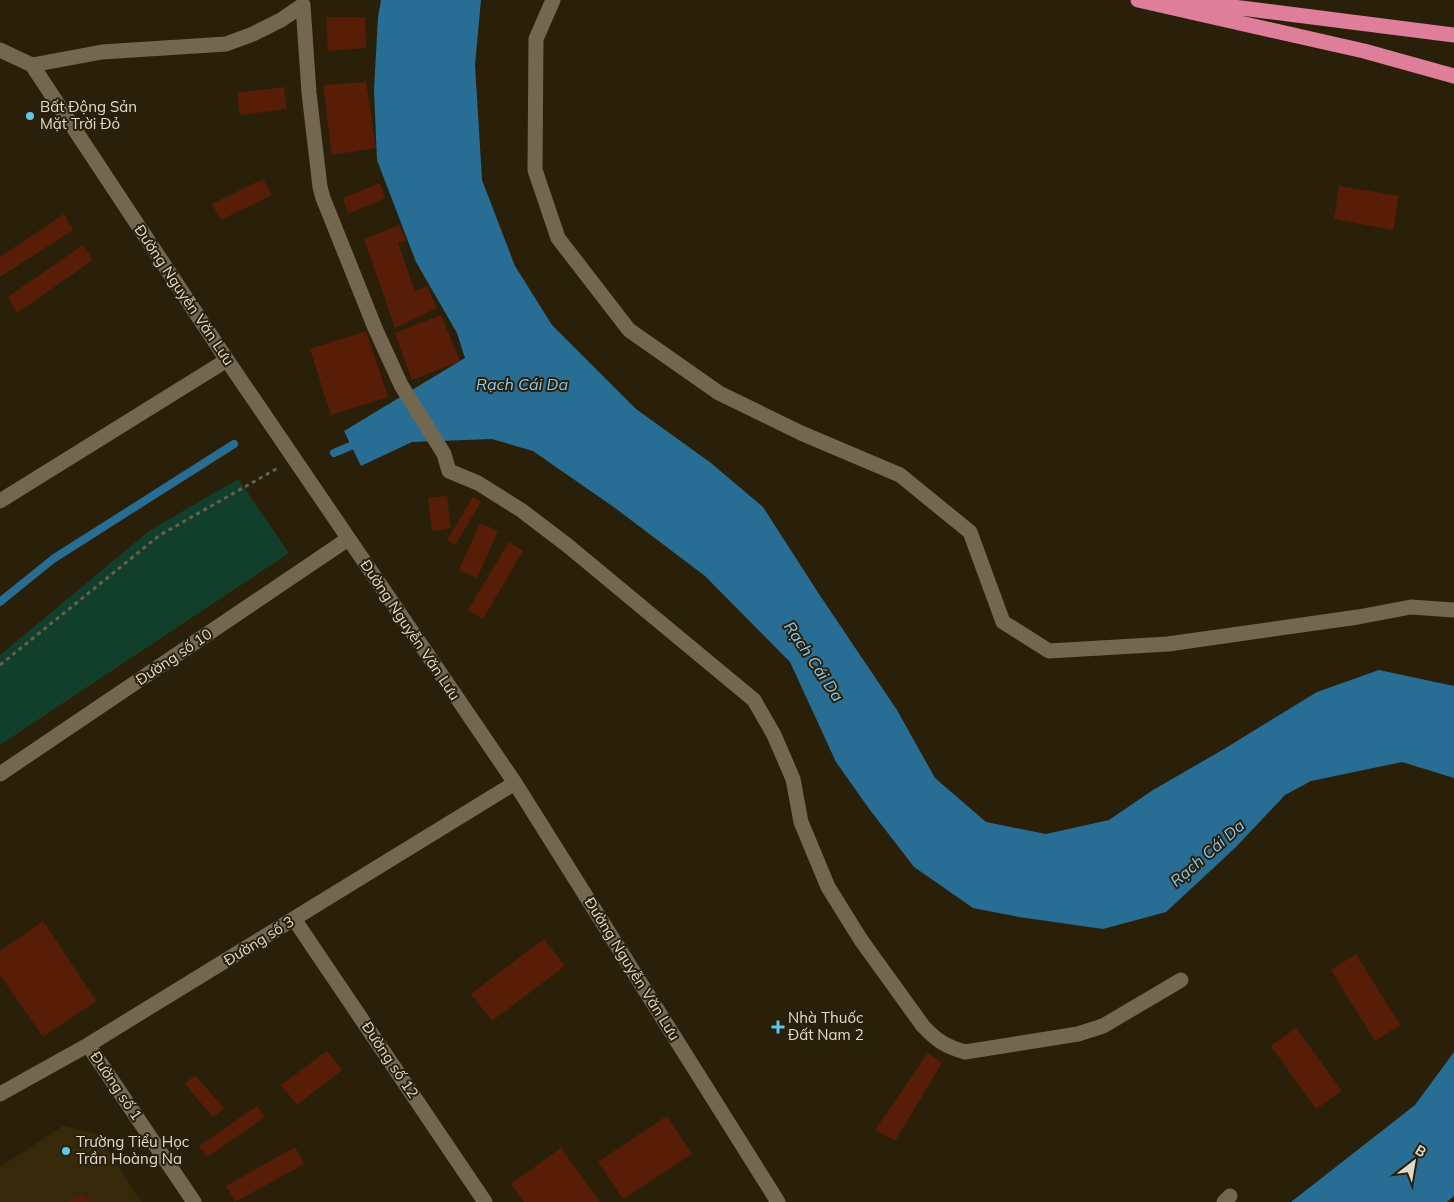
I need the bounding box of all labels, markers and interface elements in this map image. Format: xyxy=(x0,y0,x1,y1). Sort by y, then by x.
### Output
place label: Bất Động Sản Mặt Trời Đỏ xyxy=(40,97,137,133)
marker: Bất Động Sản Mặt Trời Đỏ xyxy=(24,110,36,122)
street label: Đường Nguyễn Văn Lưu xyxy=(130,221,239,369)
water label: Rạch Cái Da xyxy=(476,374,569,394)
street label: Đường Nguyễn Văn Lưu xyxy=(356,556,465,704)
water label: Rạch Cái Da xyxy=(780,617,848,705)
street label: Đường số 10 xyxy=(132,624,216,689)
water label: Rạch Cái Da xyxy=(1166,815,1249,891)
street label: Đường Nguyễn Văn Lưu xyxy=(581,894,684,1044)
street label: Đường số 3 xyxy=(220,912,297,970)
place label: Nhà Thuốc Đất Nam 2 xyxy=(788,1008,864,1044)
street label: Đường số 12 xyxy=(358,1018,423,1102)
marker: Nhà Thuốc Đất Nam 2 xyxy=(772,1021,784,1033)
street label: Đường số 1 xyxy=(86,1048,146,1124)
place label: Trường Tiểu Học Trần Hoàng Na xyxy=(76,1132,189,1168)
north arrow xyxy=(1389,1137,1439,1187)
text: B xyxy=(1412,1141,1430,1161)
marker: Trường Tiểu Học Trần Hoàng Na xyxy=(60,1145,72,1157)

